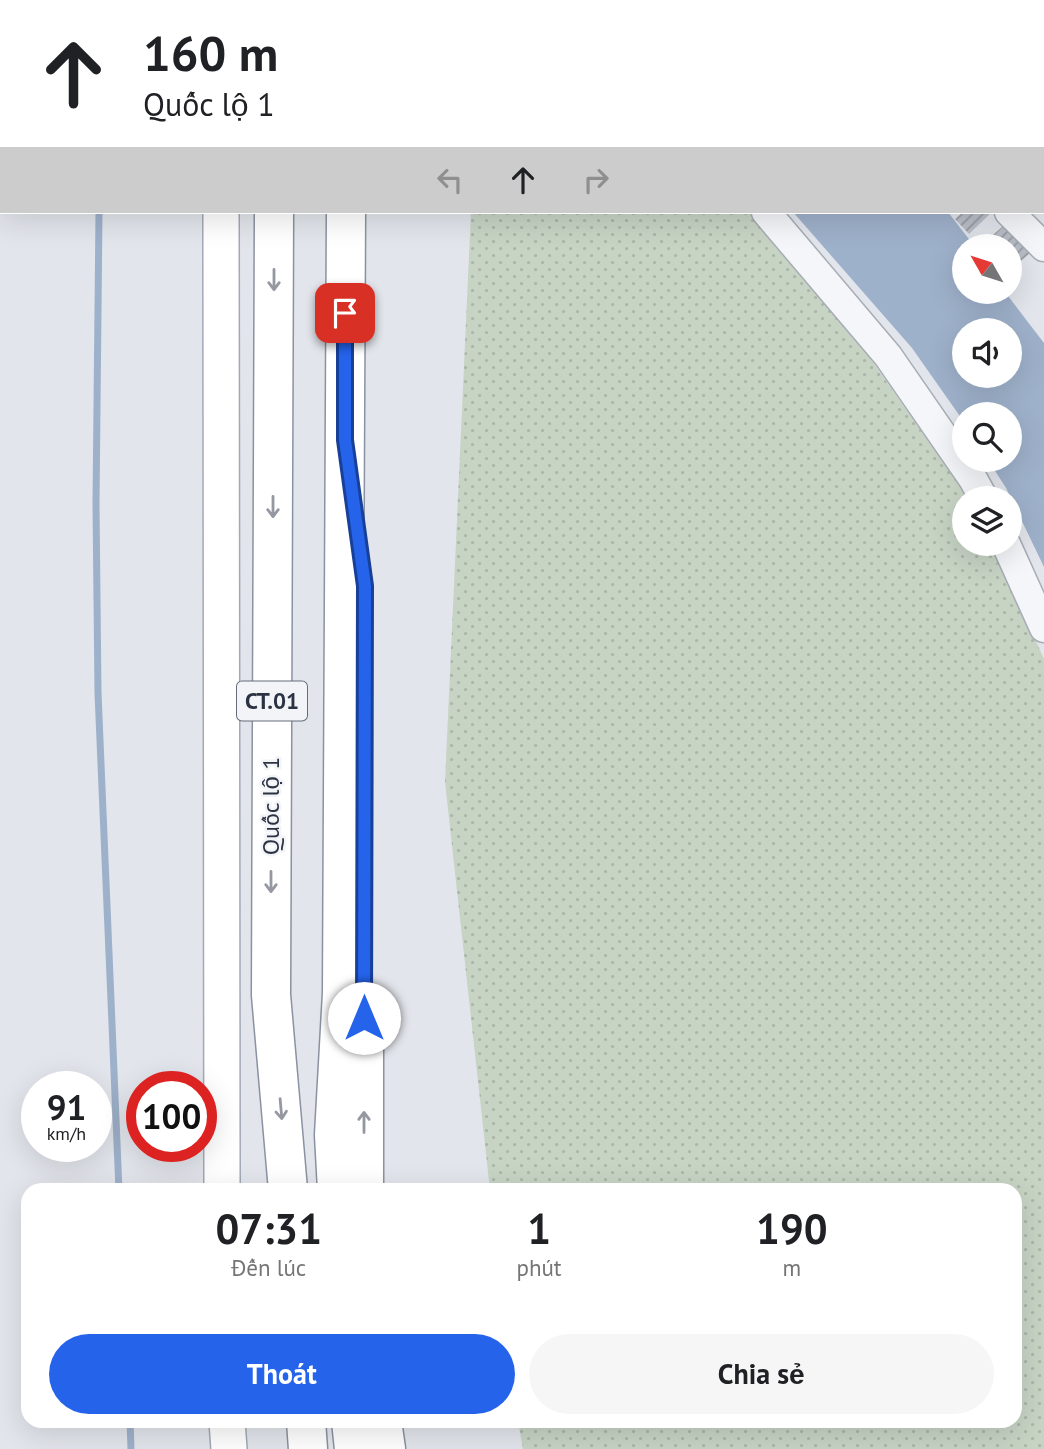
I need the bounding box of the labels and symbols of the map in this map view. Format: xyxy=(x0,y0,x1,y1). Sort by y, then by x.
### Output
north arrow xyxy=(952,234,1022,304)
one-way arrow xyxy=(267,268,281,291)
pin xyxy=(315,283,375,343)
one-way arrow xyxy=(266,496,280,519)
road number: CT.01 xyxy=(237,681,307,720)
street label: Quốc lộ 1 xyxy=(255,757,286,855)
one-way arrow xyxy=(264,870,278,893)
position arrow xyxy=(327,981,401,1055)
speed limit sign: 100 xyxy=(126,1071,217,1162)
one-way arrow xyxy=(275,1097,288,1120)
one-way arrow xyxy=(357,1111,371,1134)

